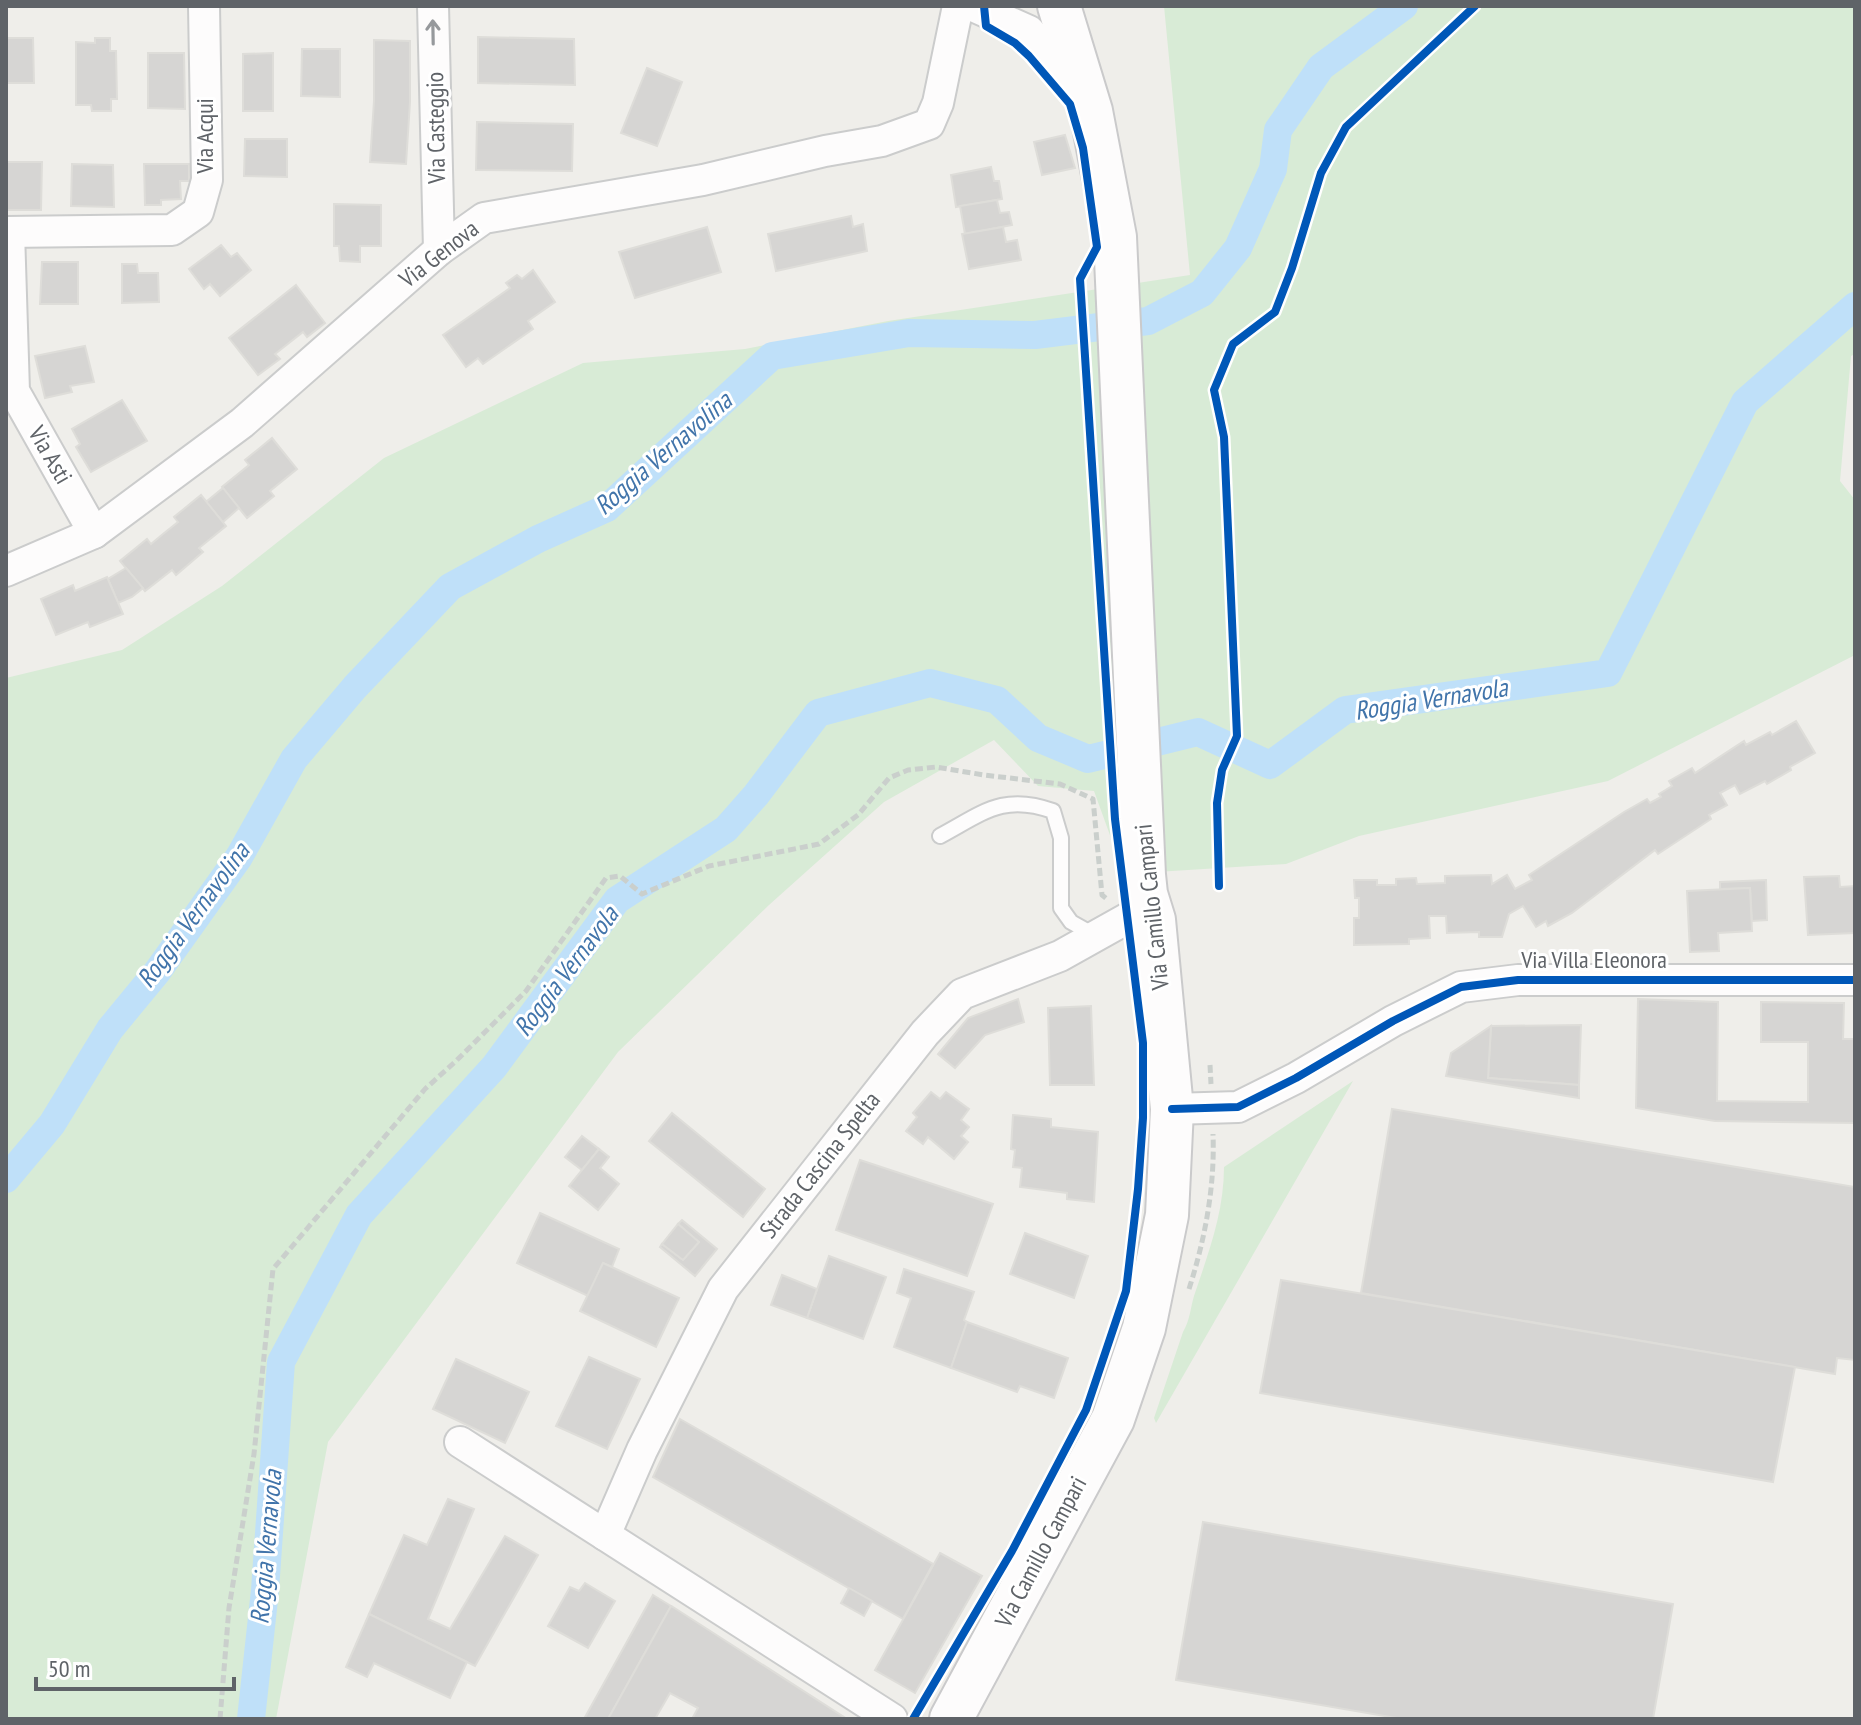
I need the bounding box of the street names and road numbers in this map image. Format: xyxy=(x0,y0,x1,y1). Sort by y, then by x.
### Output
street label: Via Casteggio xyxy=(419,72,452,185)
street label: Via Acqui xyxy=(189,98,220,175)
street label: Via Genova xyxy=(392,213,485,295)
street label: Via Asti xyxy=(21,419,79,489)
street label: Via Camillo Campari xyxy=(1127,823,1176,992)
street label: Via Villa Eleonora xyxy=(1520,944,1667,975)
street label: Strada Cascina Spelta xyxy=(753,1085,887,1244)
street label: Via Camillo Campari xyxy=(987,1471,1093,1633)

